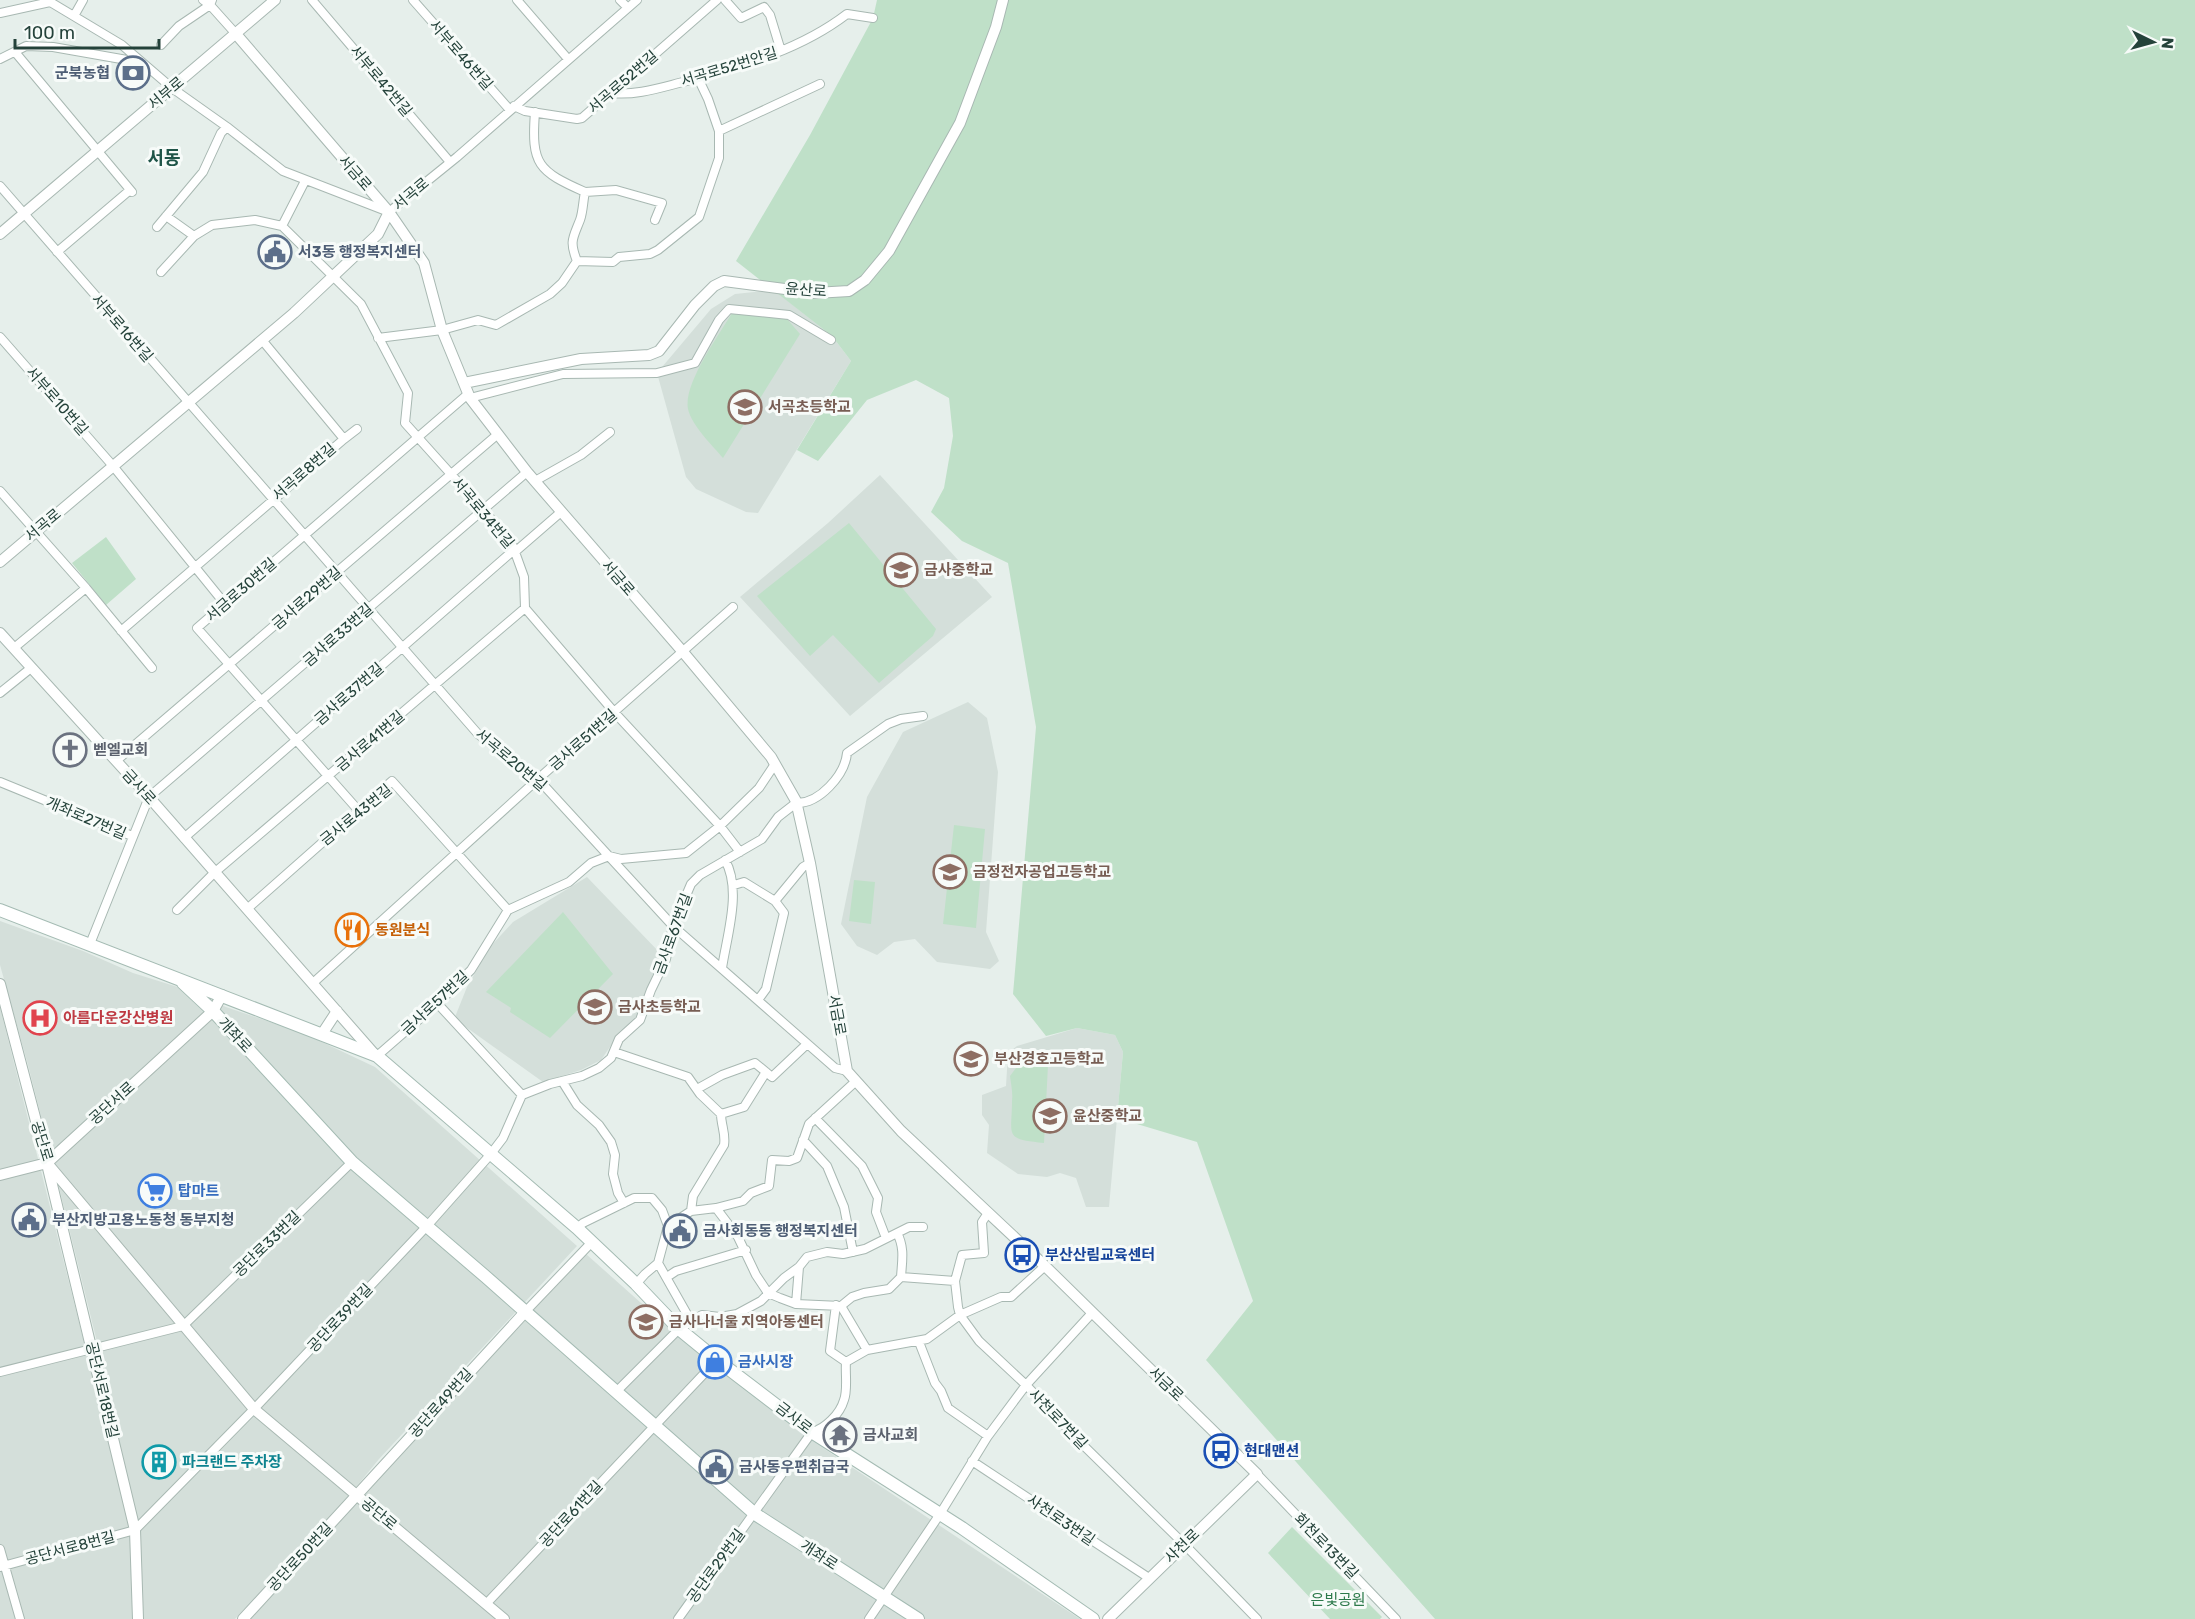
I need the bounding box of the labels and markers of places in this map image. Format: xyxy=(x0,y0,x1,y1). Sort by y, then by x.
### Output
bank icon: 군북농협 xyxy=(115,55,151,91)
place label: 군북농협 xyxy=(55,64,110,82)
public building icon: 서3동 행정복지센터 xyxy=(257,234,293,270)
place label: 서3동 행정복지센터 xyxy=(298,243,421,261)
school or university icon: 서곡초등학교 xyxy=(727,389,763,425)
place label: 서곡초등학교 xyxy=(768,398,851,416)
school or university icon: 금사중학교 xyxy=(883,552,919,588)
place label: 금사중학교 xyxy=(924,561,993,579)
church icon: 벧엘교회 xyxy=(52,732,88,768)
place label: 벧엘교회 xyxy=(93,741,148,759)
school or university icon: 금정전자공업고등학교 xyxy=(932,854,968,890)
place label: 금정전자공업고등학교 xyxy=(973,863,1111,881)
restaurant icon: 동원분식 xyxy=(334,912,370,948)
place label: 동원분식 xyxy=(375,921,430,939)
school or university icon: 금사초등학교 xyxy=(577,989,613,1025)
place label: 금사초등학교 xyxy=(618,998,701,1016)
hospital icon: 아름다운강산병원 xyxy=(22,1000,58,1036)
place label: 아름다운강산병원 xyxy=(63,1009,173,1027)
school or university icon: 부산경호고등학교 xyxy=(953,1041,989,1077)
place label: 부산경호고등학교 xyxy=(994,1050,1105,1068)
school or university icon: 윤산중학교 xyxy=(1032,1098,1068,1134)
place label: 윤산중학교 xyxy=(1073,1107,1142,1125)
supermarket icon: 탑마트 xyxy=(137,1173,173,1209)
place label: 탑마트 xyxy=(178,1182,220,1200)
public building icon: 부산지방고용노동청 동부지청 xyxy=(11,1202,47,1238)
place label: 부산지방고용노동청 동부지청 xyxy=(52,1211,235,1229)
public building icon: 금사회동동 행정복지센터 xyxy=(662,1213,698,1249)
place label: 금사회동동 행정복지센터 xyxy=(703,1222,858,1240)
bus stop icon: 부산산림교육센터 xyxy=(1004,1237,1040,1273)
place label: 부산산림교육센터 xyxy=(1045,1246,1155,1264)
school or university icon: 금사나너울 지역아동센터 xyxy=(628,1304,664,1340)
place label: 금사나너울 지역아동센터 xyxy=(669,1313,824,1331)
shop icon: 금사시장 xyxy=(697,1344,733,1380)
place label: 금사시장 xyxy=(738,1353,793,1371)
temple icon: 금사교회 xyxy=(822,1417,858,1453)
place label: 금사교회 xyxy=(863,1426,918,1444)
bus stop icon: 현대맨션 xyxy=(1203,1433,1239,1469)
place label: 현대맨션 xyxy=(1244,1442,1299,1460)
building icon: 파크랜드 주차장 xyxy=(141,1444,177,1480)
public building icon: 금사동우편취급국 xyxy=(698,1449,734,1485)
place label: 파크랜드 주차장 xyxy=(182,1453,282,1471)
place label: 금사동우편취급국 xyxy=(739,1458,850,1476)

